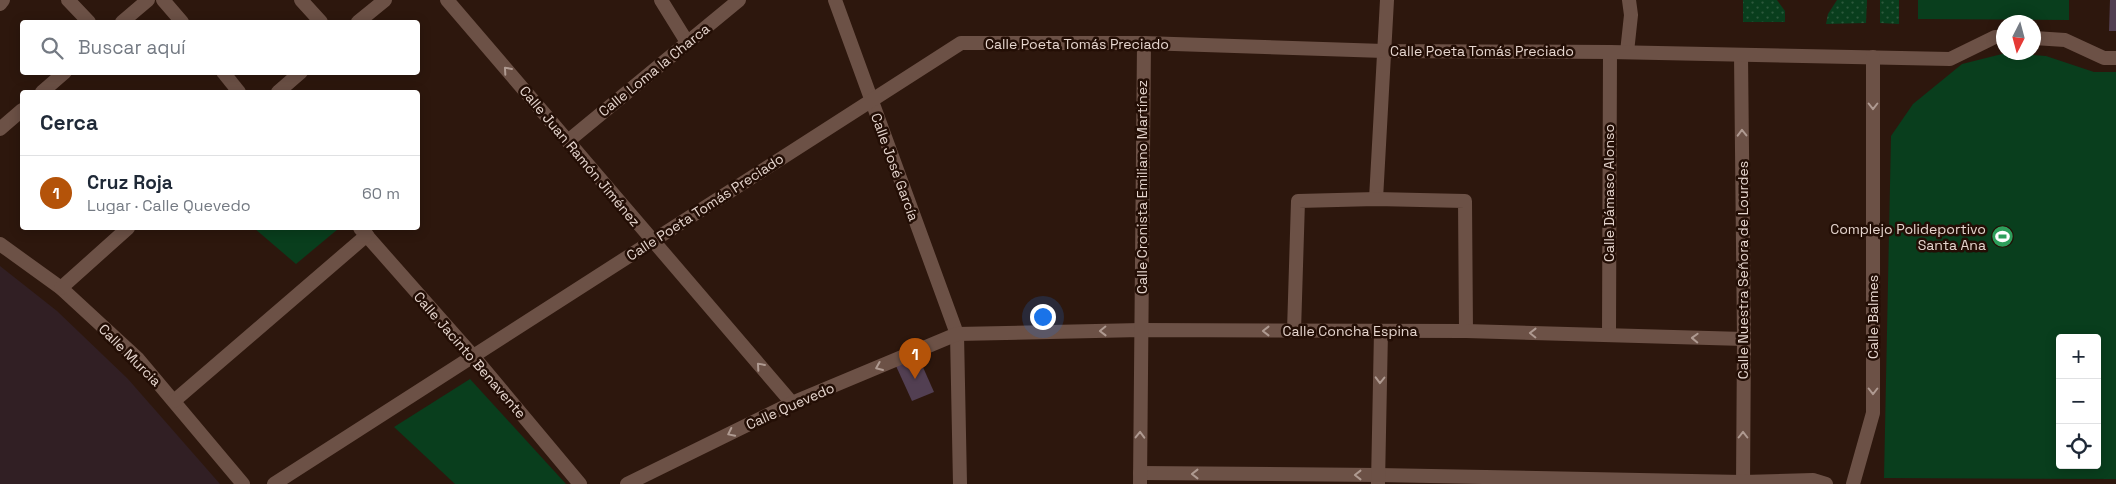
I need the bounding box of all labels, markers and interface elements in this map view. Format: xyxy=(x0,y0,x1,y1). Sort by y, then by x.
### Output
north arrow xyxy=(1996,15,2041,60)
search box xyxy=(20,20,420,75)
street label: Calle Loma la Charca xyxy=(595,20,713,120)
icon: search xyxy=(38,34,66,62)
text: Buscar aquí xyxy=(78,35,186,60)
street label: Calle Poeta Tomás Preciado xyxy=(985,35,1169,53)
street label: Calle Poeta Tomás Preciado xyxy=(1390,42,1574,60)
one-way arrow xyxy=(504,66,513,75)
street label: Calle Cronista Emiliano Martínez xyxy=(1133,80,1151,294)
street label: Calle Juan Ramón Jiménez xyxy=(516,82,644,230)
one-way arrow xyxy=(1868,102,1878,110)
text: Cerca xyxy=(40,109,98,136)
street label: Calle José García xyxy=(867,110,923,224)
street label: Calle Dámaso Alonso xyxy=(1600,124,1618,262)
one-way arrow xyxy=(1737,129,1747,136)
street label: Calle Poeta Tomás Preciado xyxy=(623,149,787,265)
street label: Calle Nuestra Señora de Lourdes xyxy=(1734,161,1752,379)
text: Cruz Roja xyxy=(87,170,173,195)
text: 1 xyxy=(52,183,60,204)
text: 60 m xyxy=(362,183,400,204)
text: Lugar · Calle Quevedo xyxy=(87,195,251,216)
place label: Complejo Polideportivo Santa Ana xyxy=(1830,220,1986,254)
sports icon: Complejo Polideportivo Santa Ana xyxy=(1990,225,2014,249)
street label: Calle Balmes xyxy=(1864,275,1882,359)
street label: Calle Jacinto Benavente xyxy=(410,288,530,422)
your location xyxy=(1030,304,1056,330)
street label: Calle Murcia xyxy=(95,320,165,390)
street label: Calle Concha Espina xyxy=(1283,322,1417,340)
one-way arrow xyxy=(1099,326,1106,336)
one-way arrow xyxy=(1261,326,1269,336)
one-way arrow xyxy=(1529,328,1536,338)
one-way arrow xyxy=(1691,332,1699,343)
map controls xyxy=(2056,334,2101,469)
button: + xyxy=(2056,334,2101,379)
pin: 1 xyxy=(899,338,931,379)
one-way arrow xyxy=(875,360,884,371)
one-way arrow xyxy=(757,363,766,372)
one-way arrow xyxy=(1375,376,1385,384)
street label: Calle Quevedo xyxy=(743,378,837,434)
button: − xyxy=(2056,379,2101,424)
one-way arrow xyxy=(1868,388,1878,395)
button: locate xyxy=(2056,424,2101,469)
one-way arrow xyxy=(727,427,736,437)
one-way arrow xyxy=(1135,431,1145,439)
one-way arrow xyxy=(1738,431,1749,439)
one-way arrow xyxy=(1191,468,1199,479)
one-way arrow xyxy=(1353,470,1361,480)

